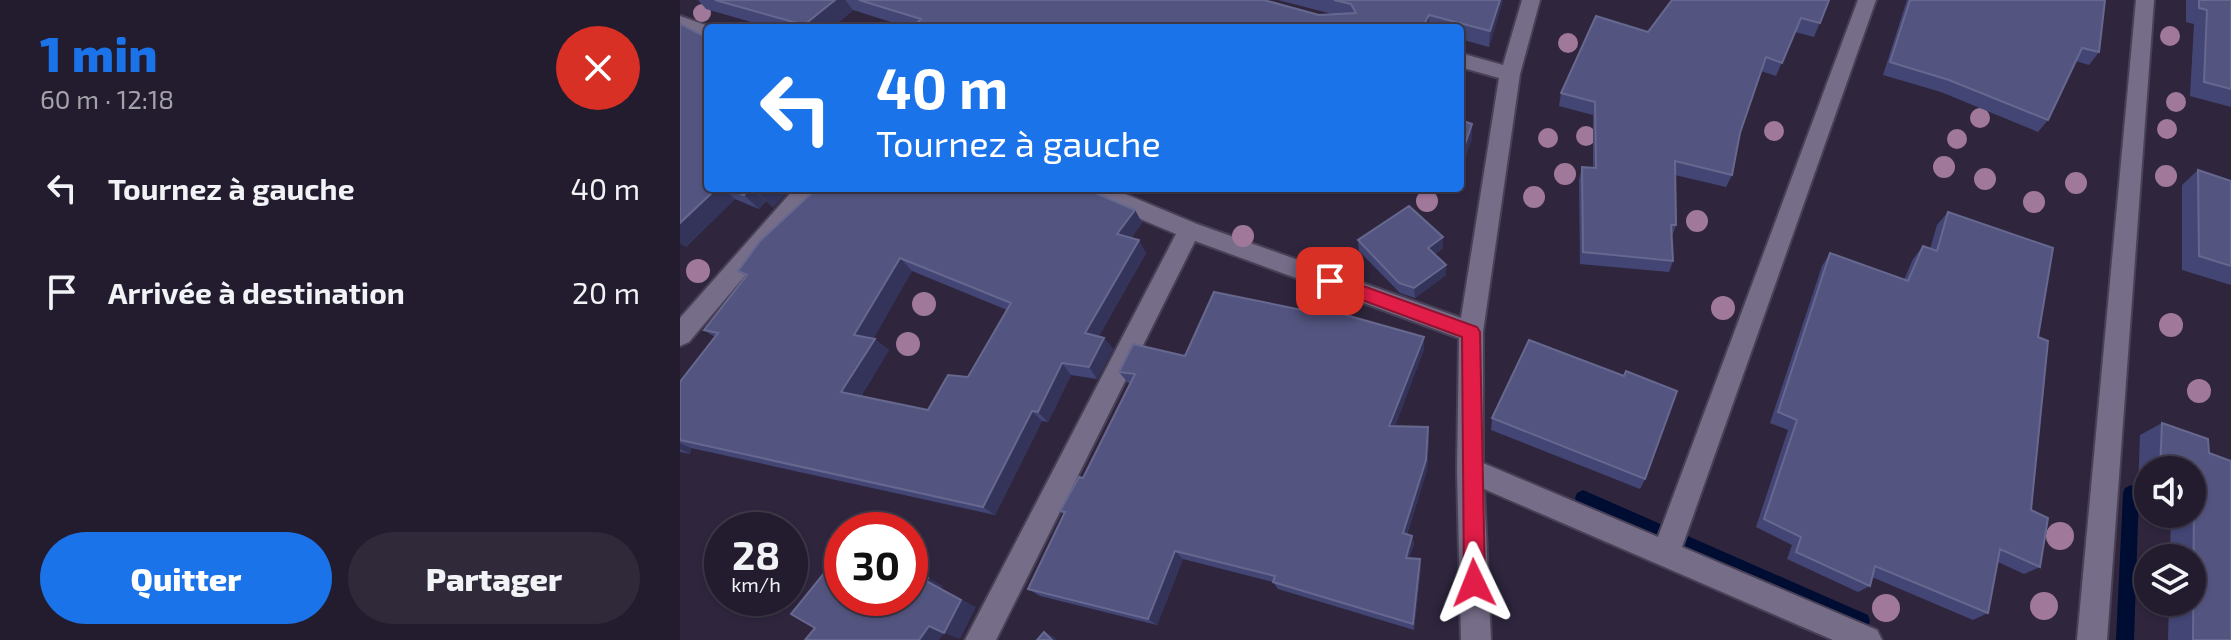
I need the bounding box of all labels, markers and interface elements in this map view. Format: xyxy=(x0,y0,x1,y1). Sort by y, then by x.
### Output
text: 1 min xyxy=(40,24,158,82)
button: close xyxy=(556,26,640,110)
text: 40 m xyxy=(876,53,1008,120)
icon: left xyxy=(744,56,848,160)
text: 60 m · 12:18 xyxy=(40,83,174,114)
text: Tournez à gauche xyxy=(876,121,1161,164)
icon: left xyxy=(40,166,84,210)
text: Tournez à gauche xyxy=(108,170,355,206)
text: 40 m xyxy=(570,170,640,206)
pin xyxy=(1296,247,1364,315)
icon: arrive xyxy=(1308,259,1352,303)
icon: arrive xyxy=(40,270,84,314)
text: Arrivée à destination xyxy=(108,274,405,310)
text: 20 m xyxy=(572,274,640,310)
map controls xyxy=(2134,456,2206,616)
button: sound xyxy=(2134,456,2206,528)
speed limit sign: 30 xyxy=(824,512,928,616)
text: 28 xyxy=(732,530,780,578)
button: Quitter xyxy=(40,532,332,624)
button: Partager xyxy=(348,532,640,624)
position arrow xyxy=(1432,541,1516,625)
button: layers xyxy=(2134,544,2206,616)
text: km/h xyxy=(731,572,781,596)

